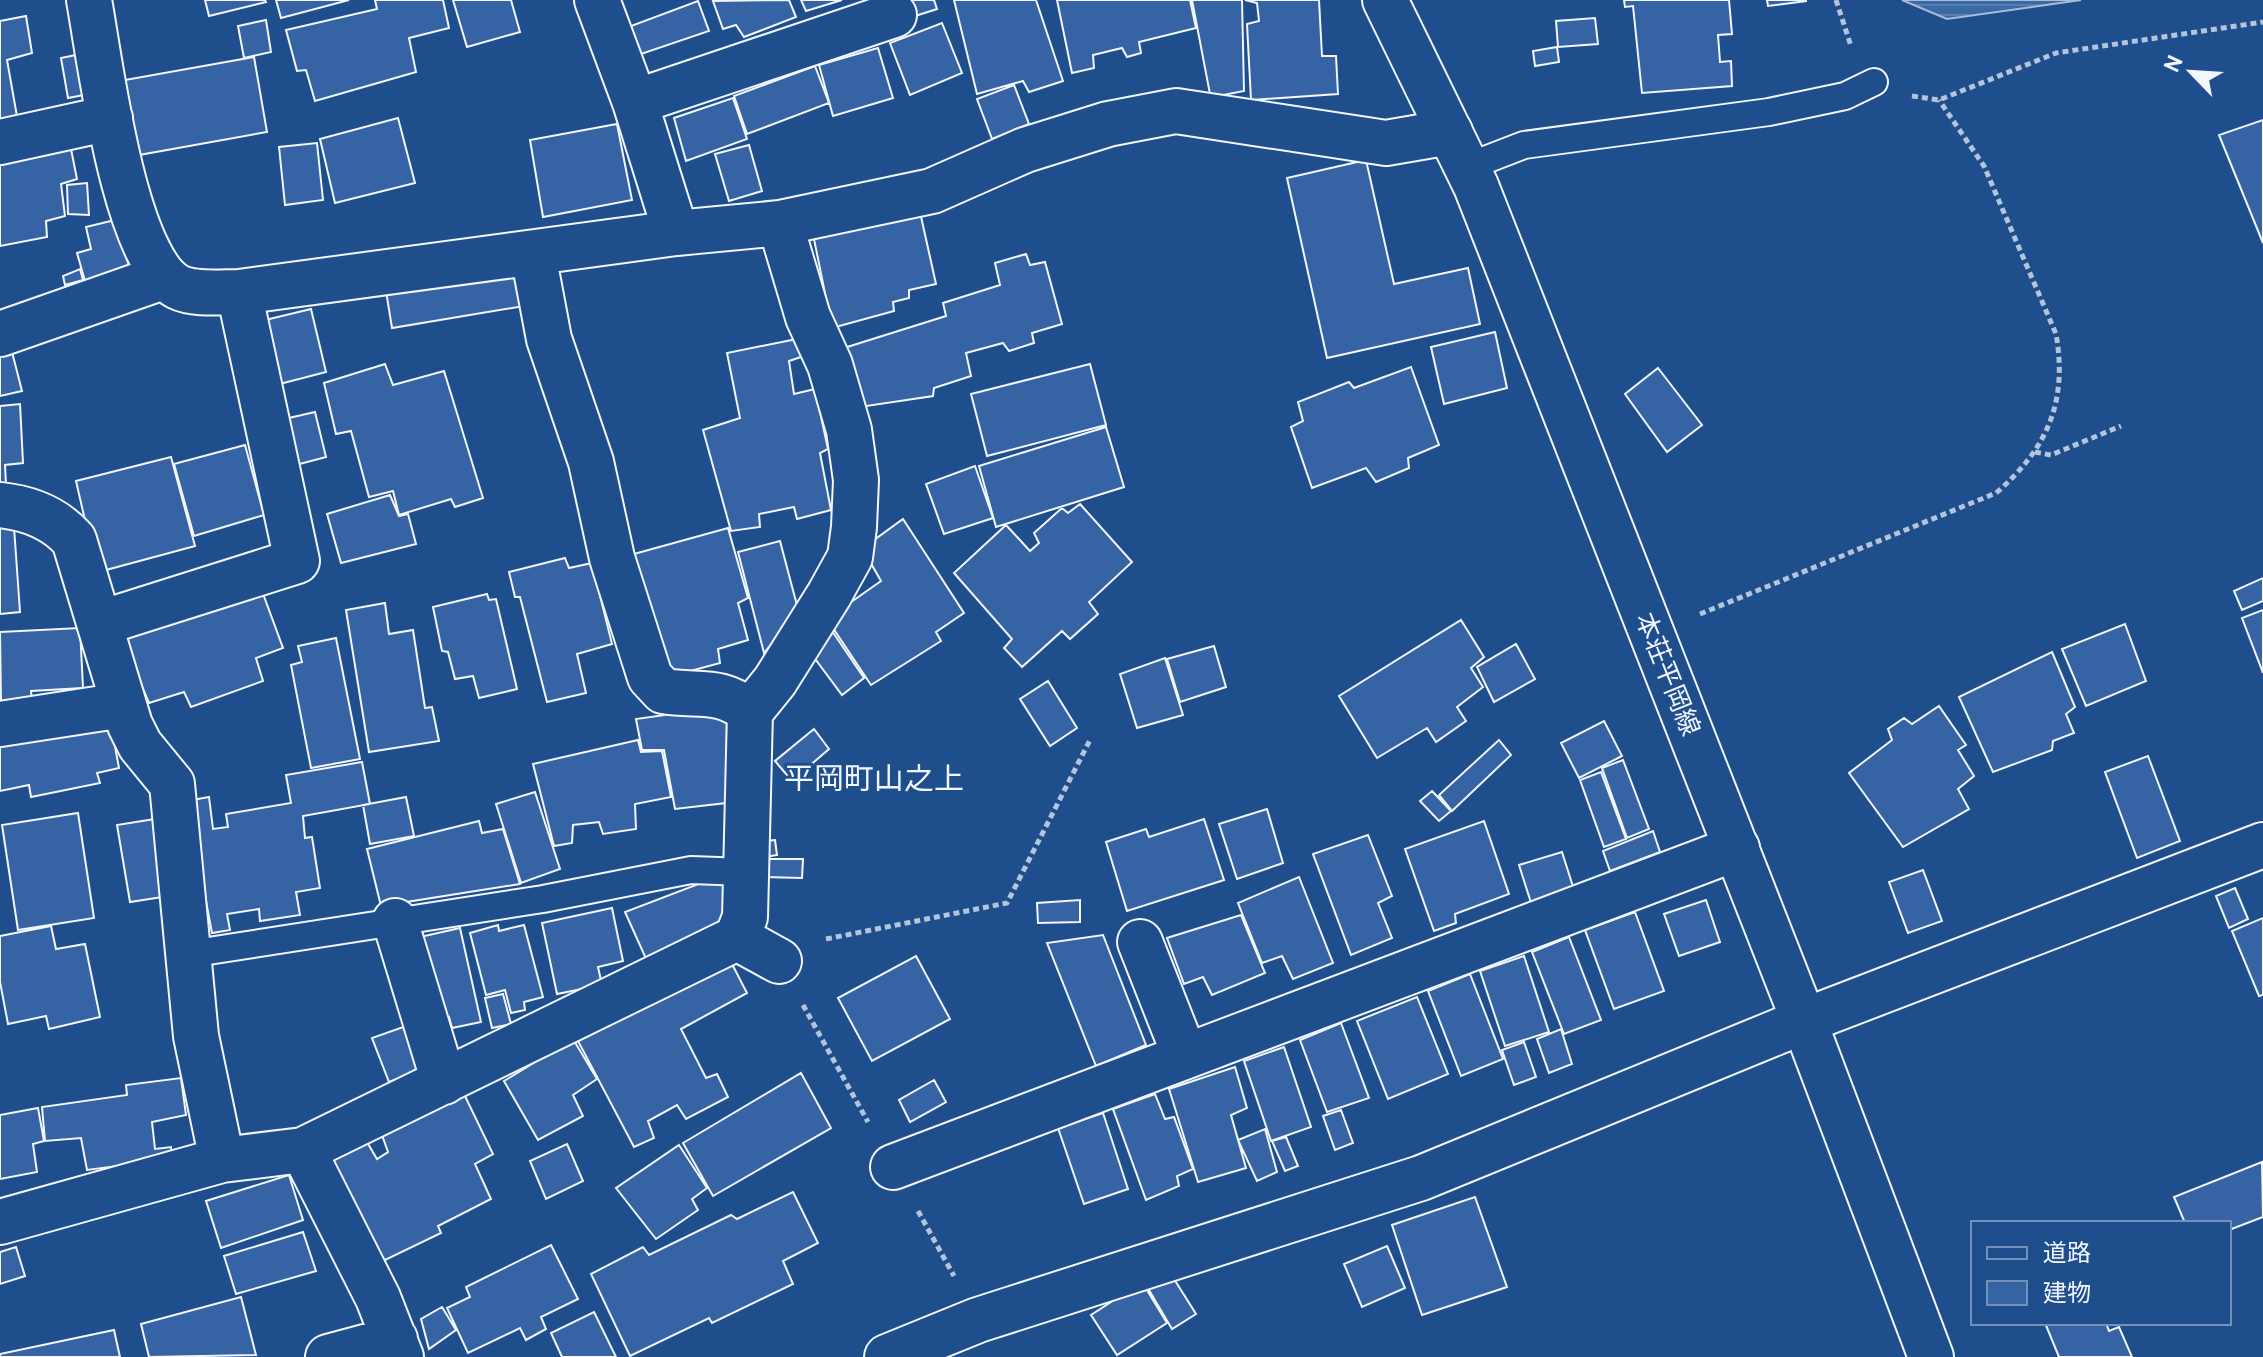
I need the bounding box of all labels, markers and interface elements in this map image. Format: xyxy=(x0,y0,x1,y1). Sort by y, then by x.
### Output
north arrow xyxy=(2151,32,2231,112)
text: N xyxy=(2160,52,2191,77)
street label: 本荘平岡線 xyxy=(1626,608,1705,741)
district label: 平岡町山之上 xyxy=(784,763,964,800)
legend xyxy=(1971,1221,2231,1325)
text: 道路 xyxy=(2043,1240,2091,1270)
text: 建物 xyxy=(2043,1280,2091,1310)

